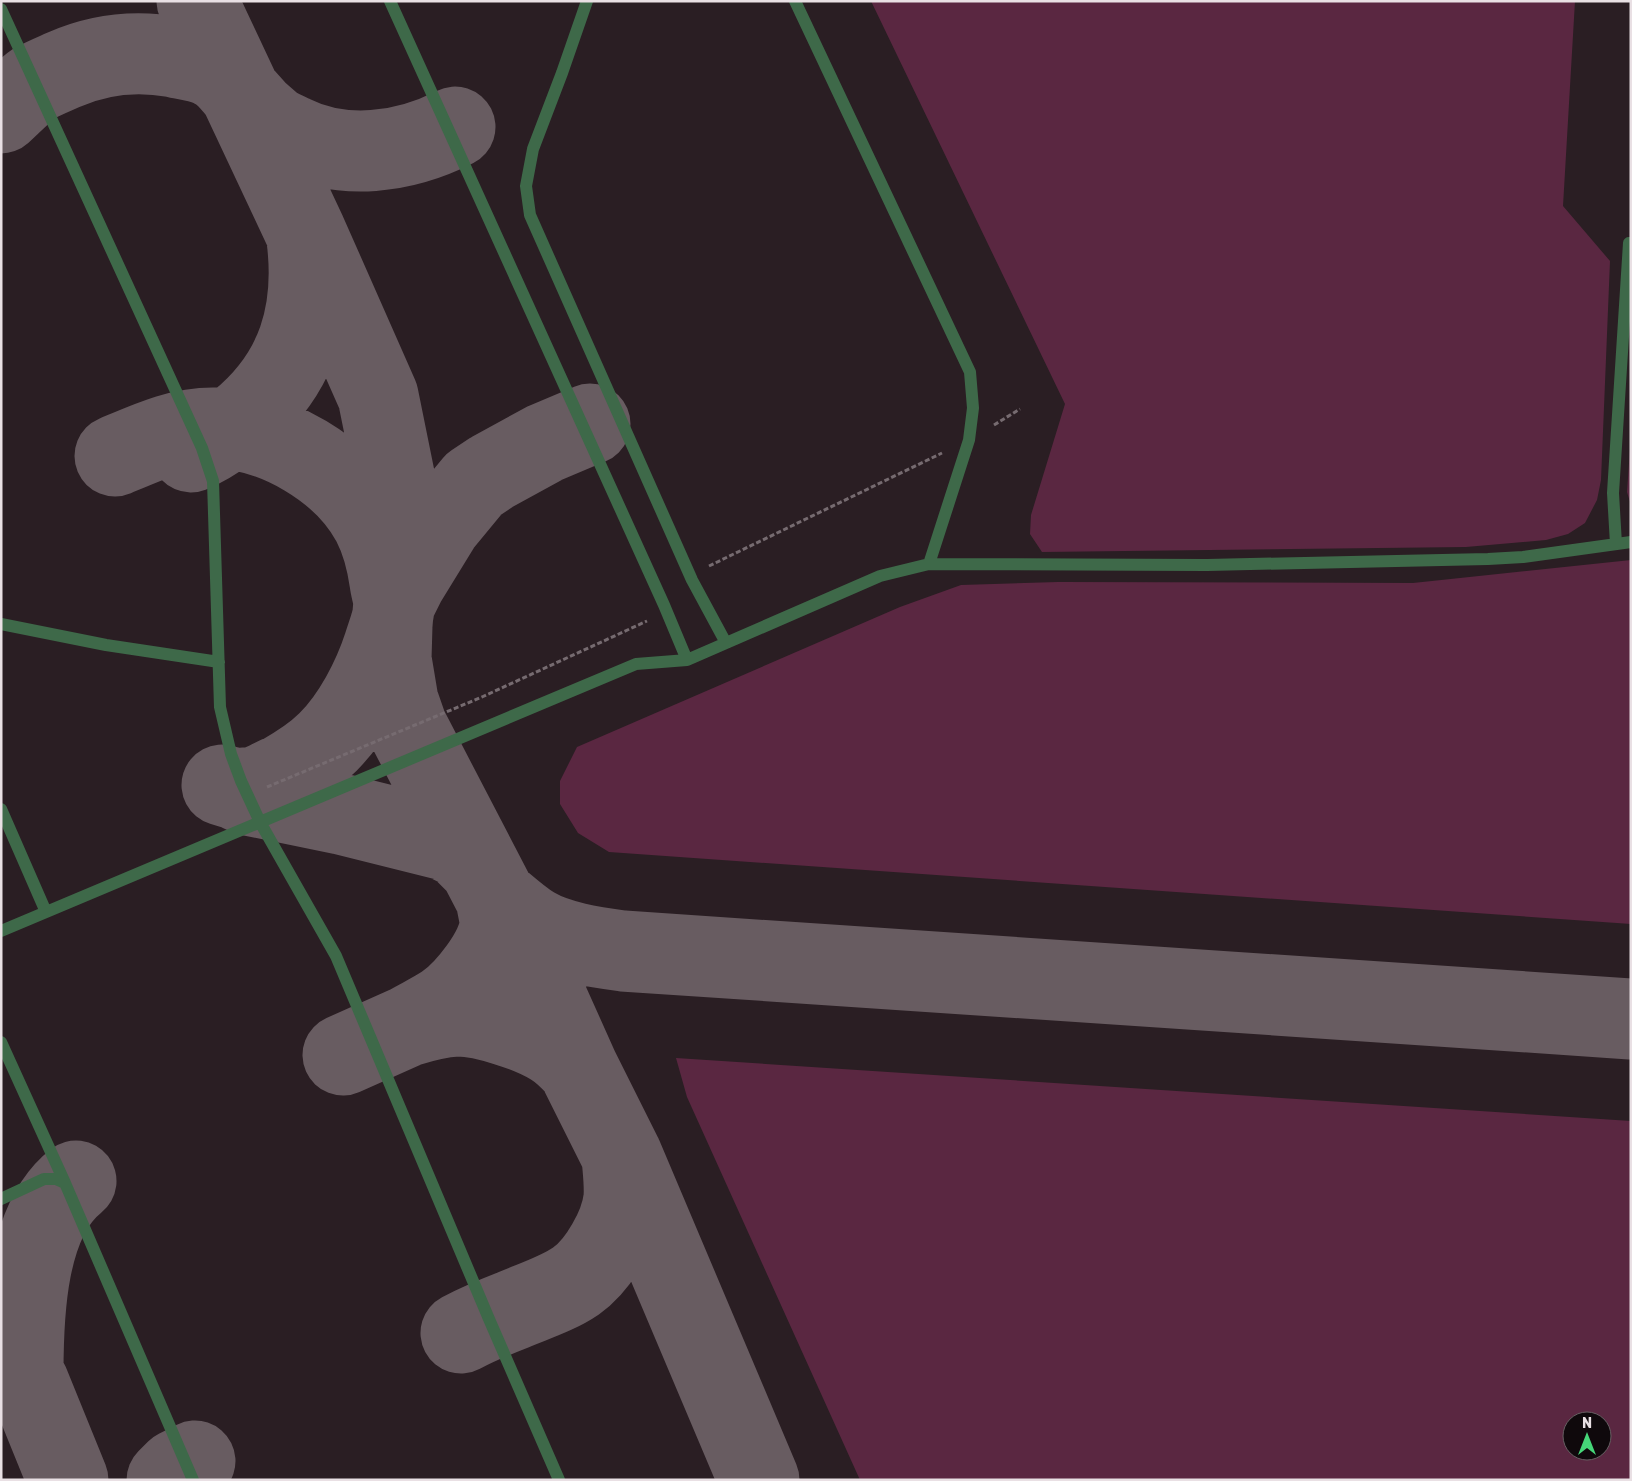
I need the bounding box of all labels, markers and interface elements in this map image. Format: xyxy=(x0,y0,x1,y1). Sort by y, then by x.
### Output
north arrow xyxy=(1562,1411,1612,1461)
text: N xyxy=(1582,1415,1592,1432)

